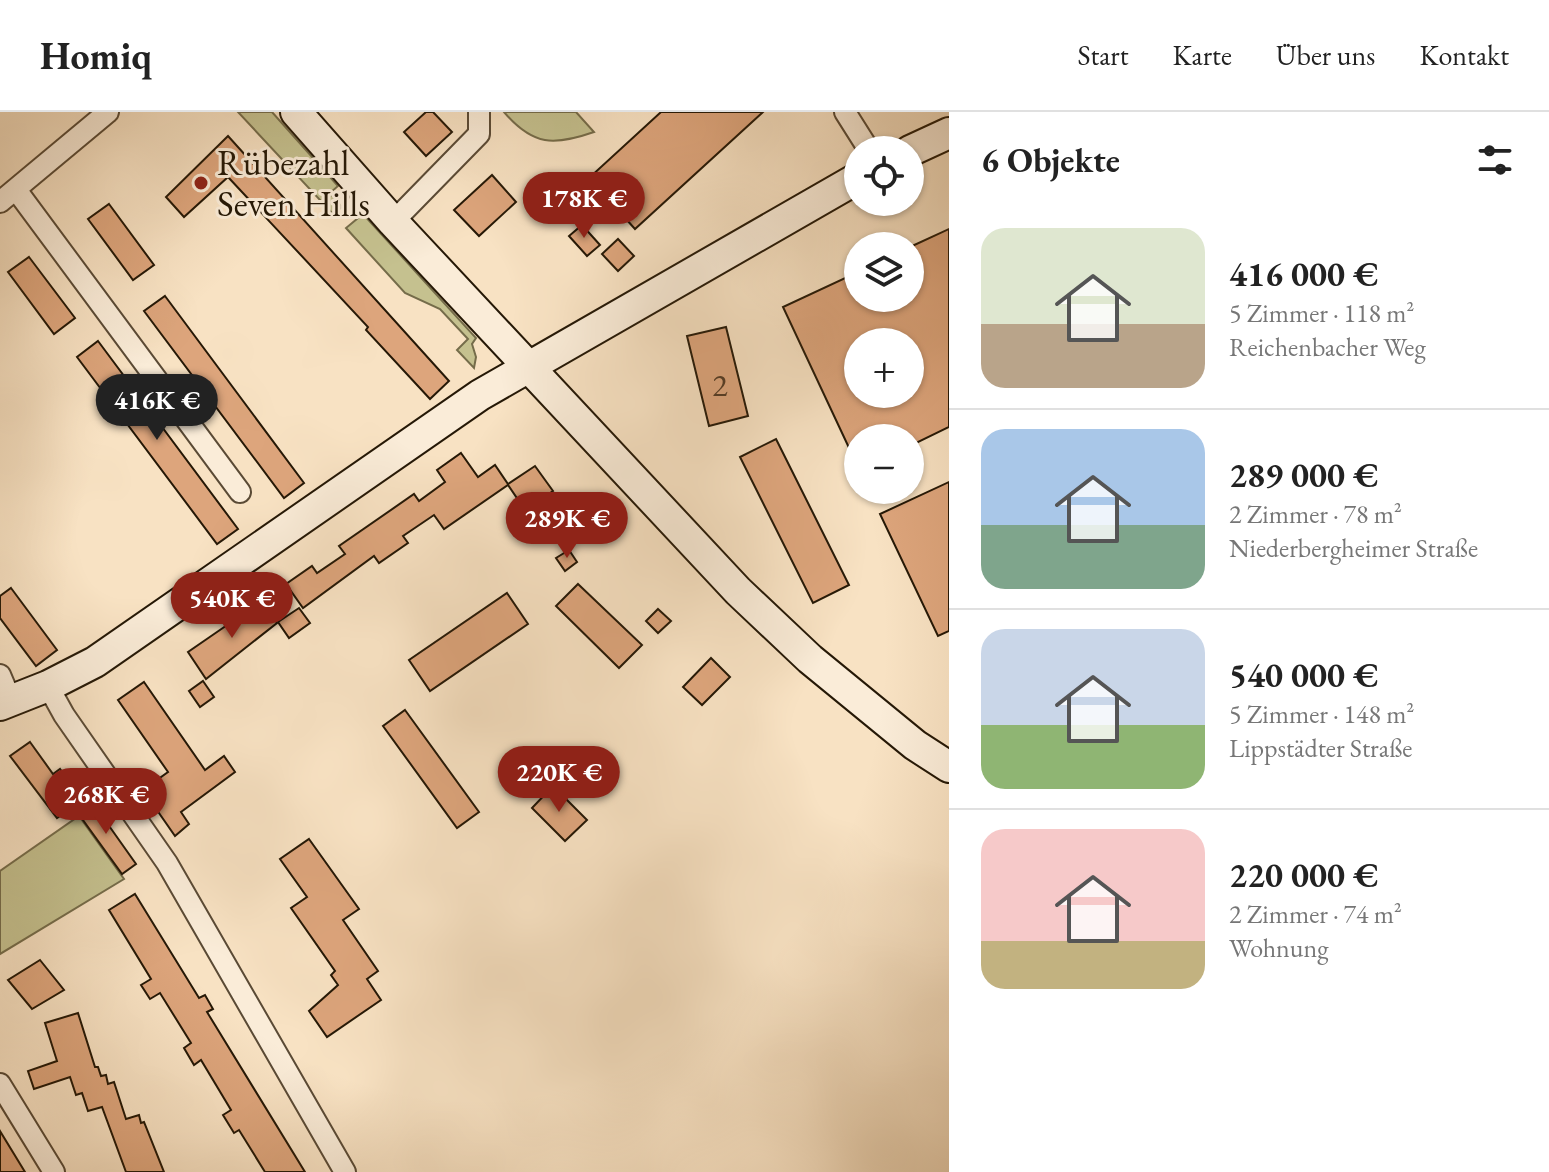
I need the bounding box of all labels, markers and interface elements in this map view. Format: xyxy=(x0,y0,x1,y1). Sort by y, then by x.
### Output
text: Homiq xyxy=(40,31,152,80)
text: Start xyxy=(1077,37,1129,73)
text: Karte xyxy=(1173,37,1232,73)
text: Über uns xyxy=(1276,37,1375,73)
text: Kontakt xyxy=(1419,37,1509,73)
map controls xyxy=(844,136,924,504)
button: locate xyxy=(844,136,924,216)
text: 6 Objekte xyxy=(981,138,1120,182)
icon: filters xyxy=(1473,138,1517,182)
place label: Rübezahl Seven Hills xyxy=(217,139,370,227)
pin: 178K € xyxy=(519,172,649,240)
marker: Rübezahl Seven Hills xyxy=(192,174,210,192)
text: 178K € xyxy=(541,181,627,215)
button: layers xyxy=(844,232,924,312)
text: 416 000 € xyxy=(1229,252,1378,296)
icon: home xyxy=(1045,260,1141,356)
text: 5 Zimmer · 118 m² xyxy=(1229,296,1414,330)
button: + xyxy=(844,328,924,408)
text: Reichenbacher Weg xyxy=(1229,330,1426,364)
house number: 2 xyxy=(712,364,728,406)
pin: 416K € xyxy=(92,374,222,442)
text: 416K € xyxy=(114,383,200,417)
button: − xyxy=(844,424,924,504)
text: 289 000 € xyxy=(1229,453,1378,497)
icon: home xyxy=(1045,461,1141,557)
pin: 289K € xyxy=(502,492,632,560)
text: 2 Zimmer · 78 m² xyxy=(1229,497,1402,531)
text: 289K € xyxy=(524,501,610,535)
text: Niederbergheimer Straße xyxy=(1229,531,1478,565)
pin: 540K € xyxy=(167,572,297,640)
text: 540K € xyxy=(189,581,275,615)
text: 540 000 € xyxy=(1229,653,1378,697)
icon: home xyxy=(1045,661,1141,757)
text: 5 Zimmer · 148 m² xyxy=(1229,697,1414,731)
text: Lippstädter Straße xyxy=(1229,731,1412,765)
pin: 220K € xyxy=(494,746,624,814)
text: 220K € xyxy=(516,755,602,789)
pin: 268K € xyxy=(41,768,171,836)
text: 268K € xyxy=(63,777,149,811)
text: 220 000 € xyxy=(1229,853,1378,897)
icon: home xyxy=(1045,861,1141,957)
text: 2 Zimmer · 74 m² xyxy=(1229,897,1402,931)
text: Wohnung xyxy=(1229,931,1329,965)

